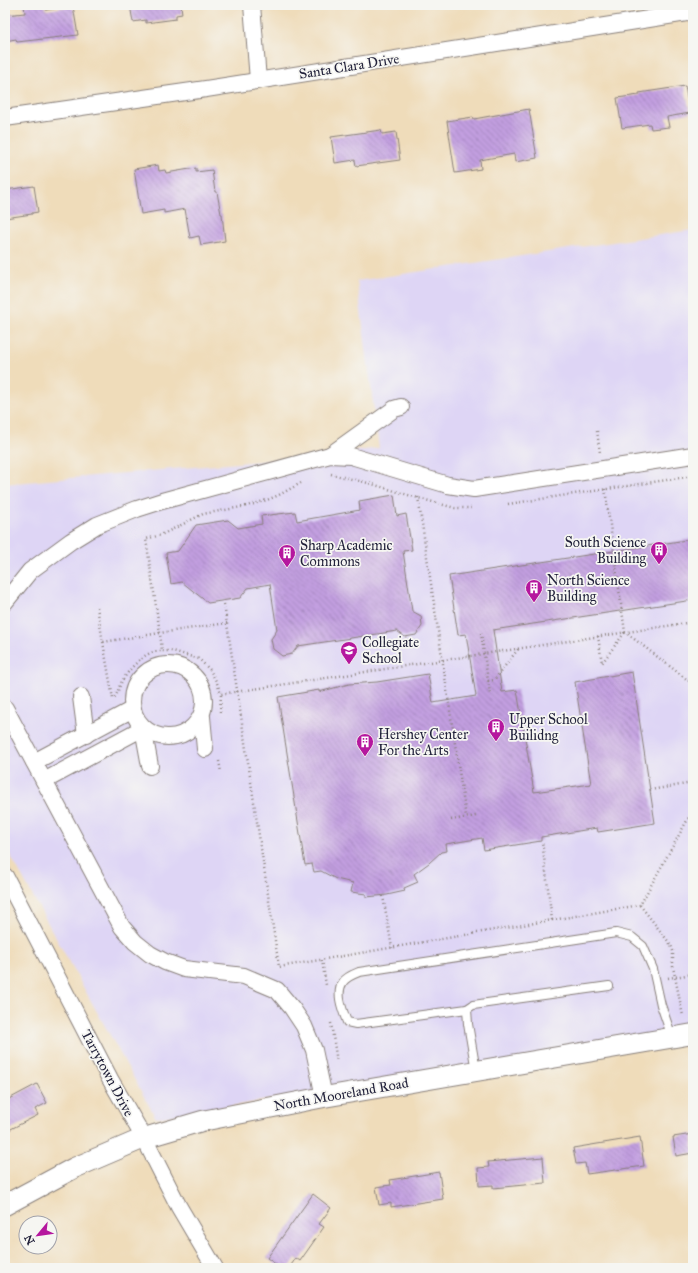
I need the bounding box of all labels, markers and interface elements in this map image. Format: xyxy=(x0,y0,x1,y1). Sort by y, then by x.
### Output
street label: Santa Clara Drive xyxy=(298,50,401,83)
place label: South Science Building xyxy=(565,534,646,567)
place label: Sharp Academic Commons xyxy=(300,537,393,570)
building icon: South Science Building xyxy=(649,540,669,565)
building icon: Sharp Academic Commons xyxy=(277,543,297,568)
place label: North Science Building xyxy=(547,572,630,605)
building icon: North Science Building xyxy=(524,578,544,603)
place label: Collegiate School xyxy=(362,634,419,667)
school or university icon: Collegiate School xyxy=(339,640,359,665)
place label: Upper School Builidng xyxy=(509,711,588,744)
building icon: Upper School Builidng xyxy=(486,717,506,742)
place label: Hershey Center For the Arts xyxy=(378,726,469,759)
building icon: Hershey Center For the Arts xyxy=(355,732,375,757)
street label: Tarrytown Drive xyxy=(78,1027,138,1120)
street label: North Mooreland Road xyxy=(272,1074,410,1115)
north arrow xyxy=(18,1215,58,1255)
text: N xyxy=(21,1232,38,1247)

